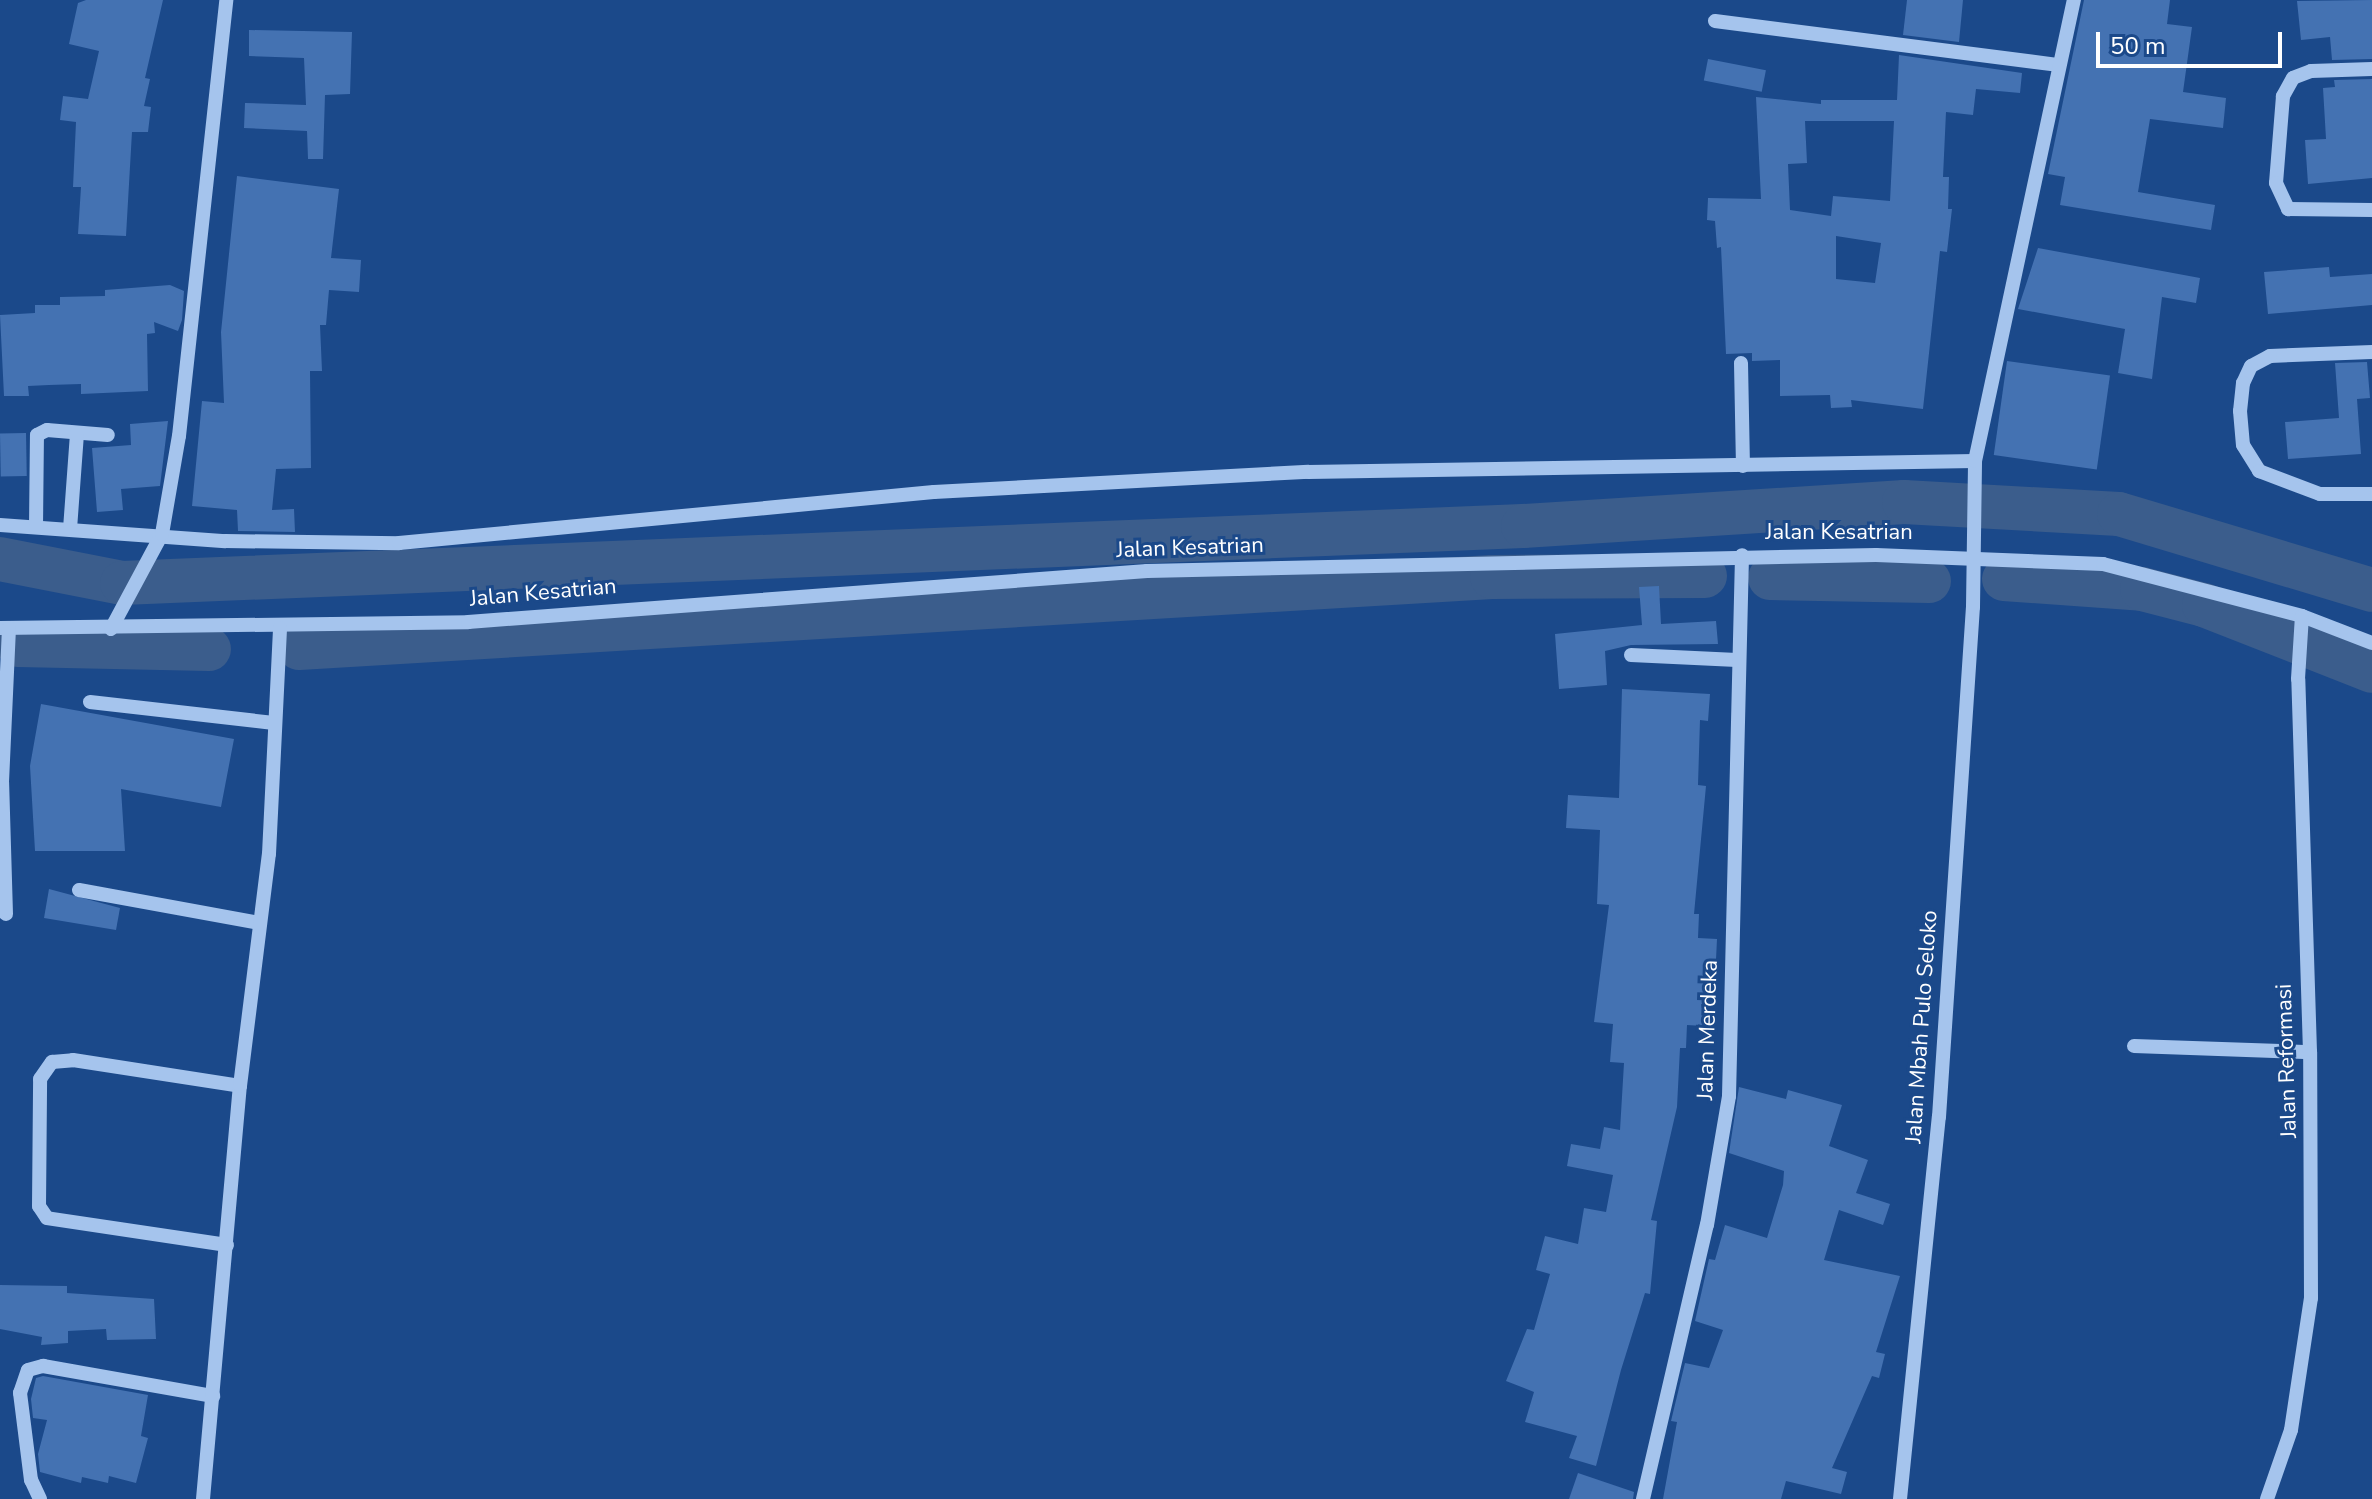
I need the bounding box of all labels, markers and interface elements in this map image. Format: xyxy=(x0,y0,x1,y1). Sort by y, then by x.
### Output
scale bar xyxy=(2100,16,2286,66)
text: 50 m xyxy=(2110,30,2166,62)
street label: Jalan Kesatrian xyxy=(1765,520,1913,546)
street label: Jalan Kesatrian xyxy=(1116,532,1264,564)
street label: Jalan Kesatrian xyxy=(468,573,618,613)
street label: Jalan Mbah Pulo Seloko xyxy=(1901,909,1943,1145)
street label: Jalan Merdeka xyxy=(1692,959,1724,1101)
street label: Jalan Reformasi xyxy=(2271,983,2303,1139)

